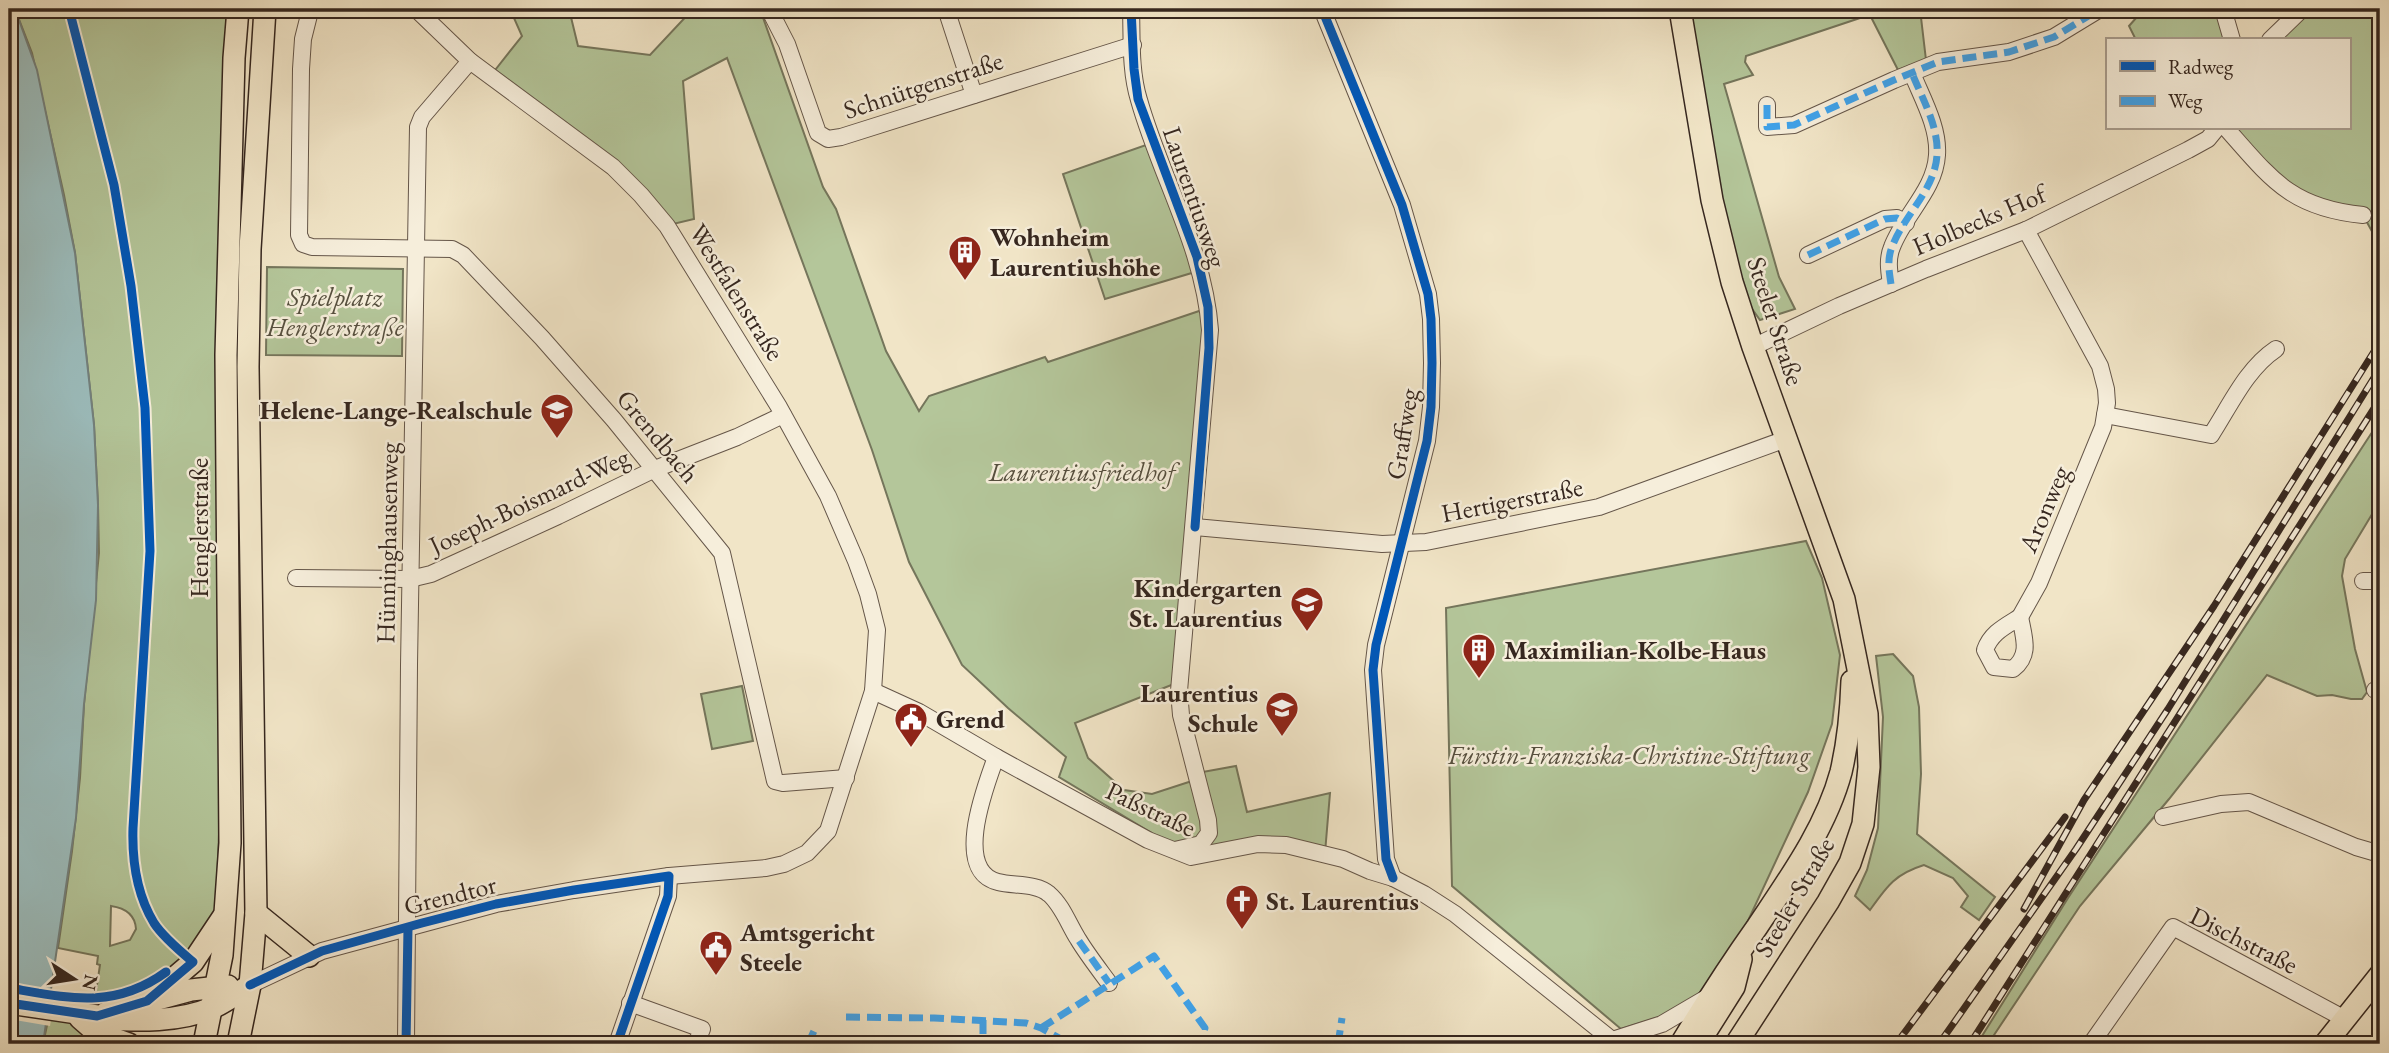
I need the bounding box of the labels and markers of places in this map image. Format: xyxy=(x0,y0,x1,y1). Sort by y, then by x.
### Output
place label: Wohnheim Laurentiushöhe xyxy=(990,220,1160,284)
building icon: Wohnheim Laurentiushöhe xyxy=(946,233,984,282)
school or university icon: Helene-Lange-Realschule xyxy=(538,391,576,440)
place label: Helene-Lange-Realschule xyxy=(260,393,532,427)
place label: Kindergarten St. Laurentius xyxy=(1129,571,1282,635)
school or university icon: Kindergarten St. Laurentius xyxy=(1288,584,1326,633)
building icon: Maximilian-Kolbe-Haus xyxy=(1460,631,1498,680)
place label: Maximilian-Kolbe-Haus xyxy=(1504,633,1766,667)
place label: Laurentius Schule xyxy=(1140,676,1258,740)
school or university icon: Laurentius Schule xyxy=(1263,689,1301,738)
public building icon: Grend xyxy=(892,700,930,749)
place label: Grend xyxy=(936,702,1005,736)
church icon: St. Laurentius xyxy=(1223,882,1261,931)
place label: St. Laurentius xyxy=(1266,884,1419,918)
place label: Amtsgericht Steele xyxy=(739,915,875,979)
public building icon: Amtsgericht Steele xyxy=(697,928,735,977)

